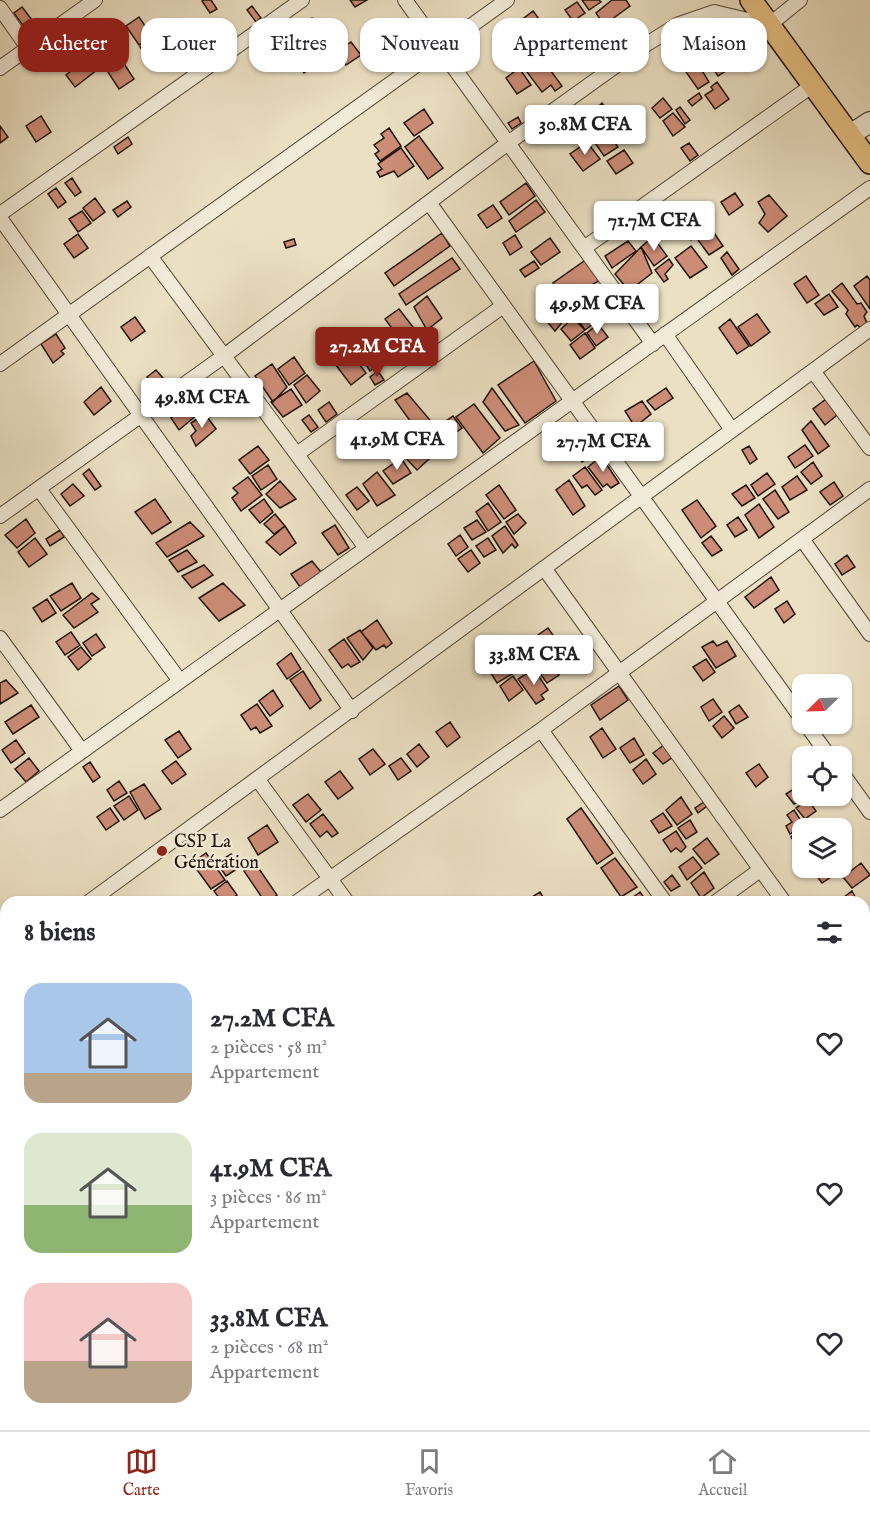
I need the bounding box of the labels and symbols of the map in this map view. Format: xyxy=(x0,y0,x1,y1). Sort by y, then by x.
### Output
pin: 30.8M CFA xyxy=(516,105,654,156)
pin: 71.7M CFA xyxy=(585,201,723,252)
pin: 49.9M CFA xyxy=(528,284,666,335)
pin: 27.2M CFA xyxy=(308,327,446,378)
pin: 49.8M CFA xyxy=(133,378,271,429)
pin: 41.9M CFA xyxy=(328,420,466,471)
pin: 27.7M CFA xyxy=(534,422,672,473)
pin: 33.8M CFA xyxy=(465,635,603,686)
north arrow xyxy=(792,674,852,734)
place label: CSP La Génération xyxy=(174,831,259,875)
marker: CSP La Génération xyxy=(155,844,169,858)

